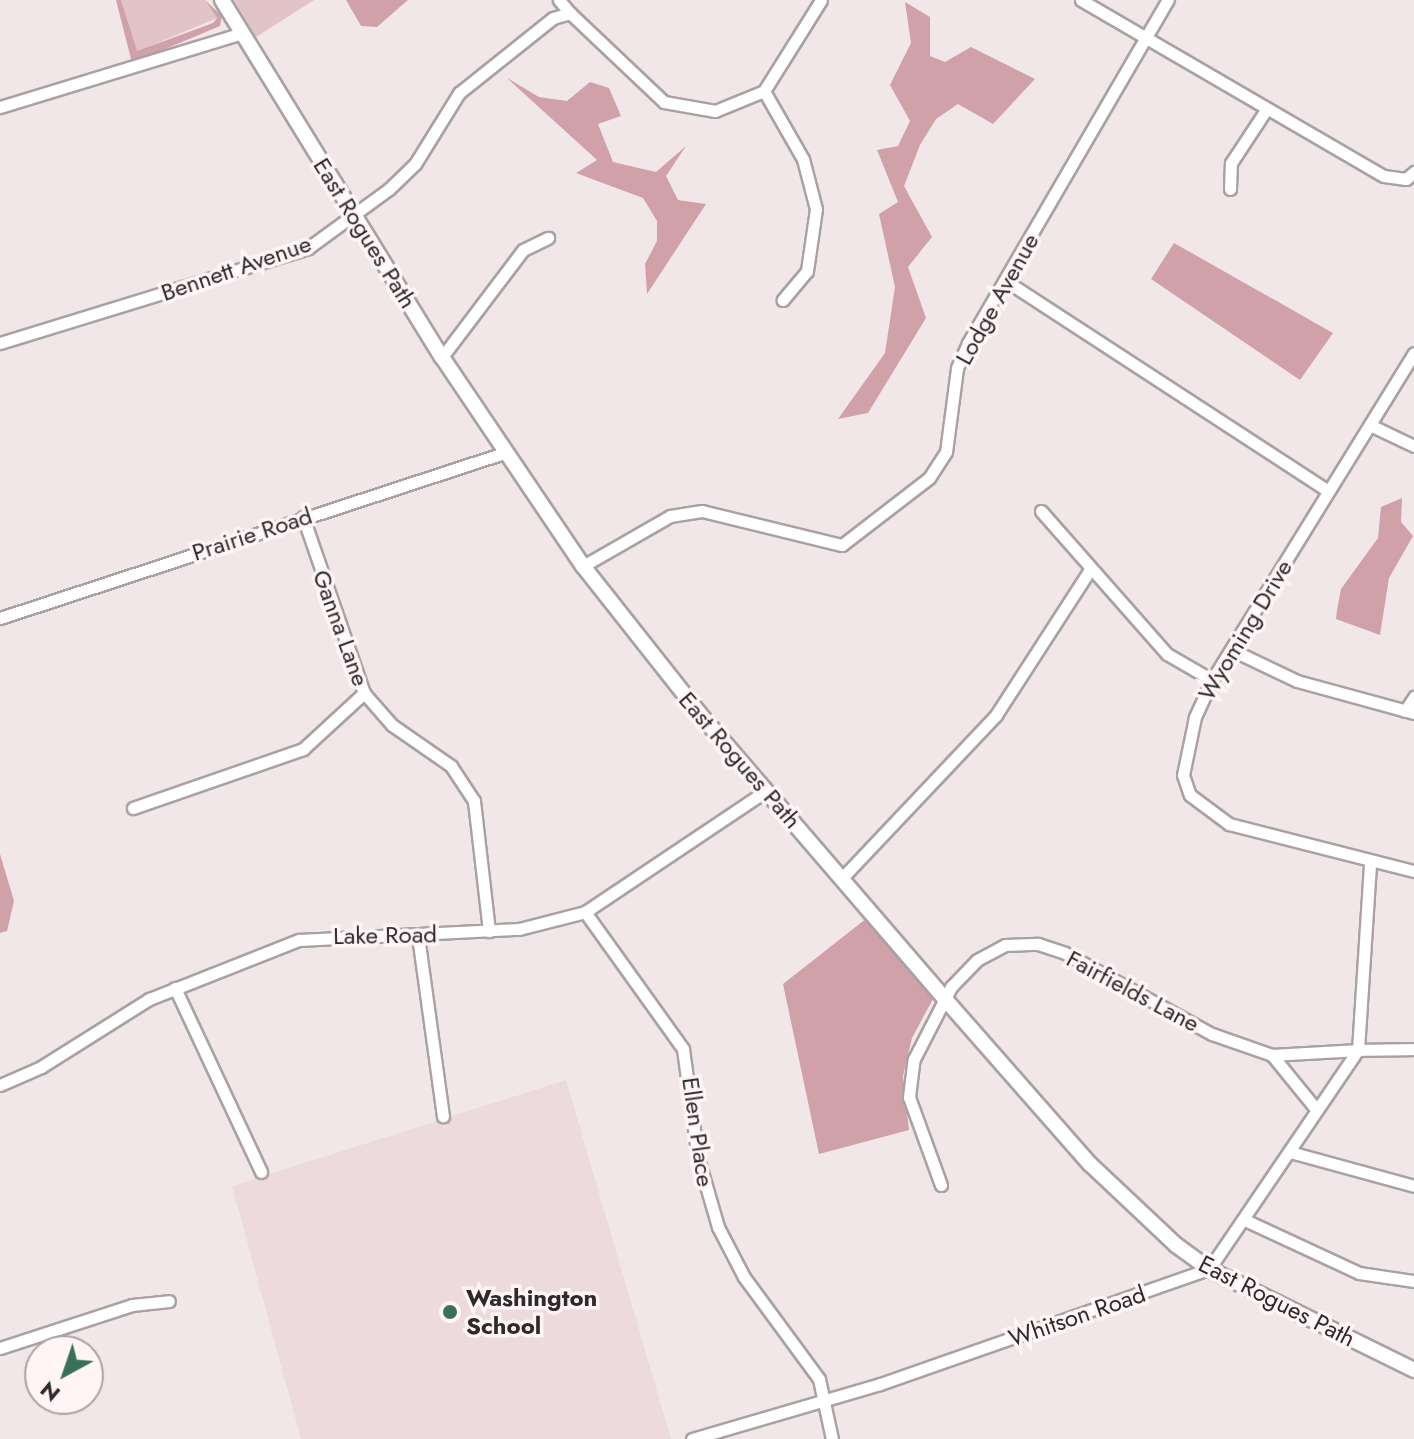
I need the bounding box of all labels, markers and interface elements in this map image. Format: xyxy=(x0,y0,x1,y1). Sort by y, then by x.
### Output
street label: East Rogues Path xyxy=(307,153,423,313)
street label: Lodge Avenue xyxy=(949,228,1045,370)
street label: Bennett Avenue xyxy=(157,229,315,307)
street label: Prairie Road xyxy=(188,501,316,567)
street label: Wyoming Drive xyxy=(1192,555,1298,705)
street label: Ganna Lane xyxy=(307,566,375,690)
street label: East Rogues Path xyxy=(673,686,807,834)
street label: Lake Road xyxy=(333,920,437,950)
street label: Fairfields Lane xyxy=(1062,944,1204,1038)
street label: Ellen Place xyxy=(676,1075,720,1189)
street label: East Rogues Path xyxy=(1194,1249,1360,1353)
street label: Whitson Road xyxy=(1005,1279,1149,1353)
place label: Washington School xyxy=(466,1284,597,1340)
marker: Washington School xyxy=(441,1303,459,1321)
north arrow xyxy=(24,1335,104,1415)
text: N xyxy=(33,1374,67,1410)

